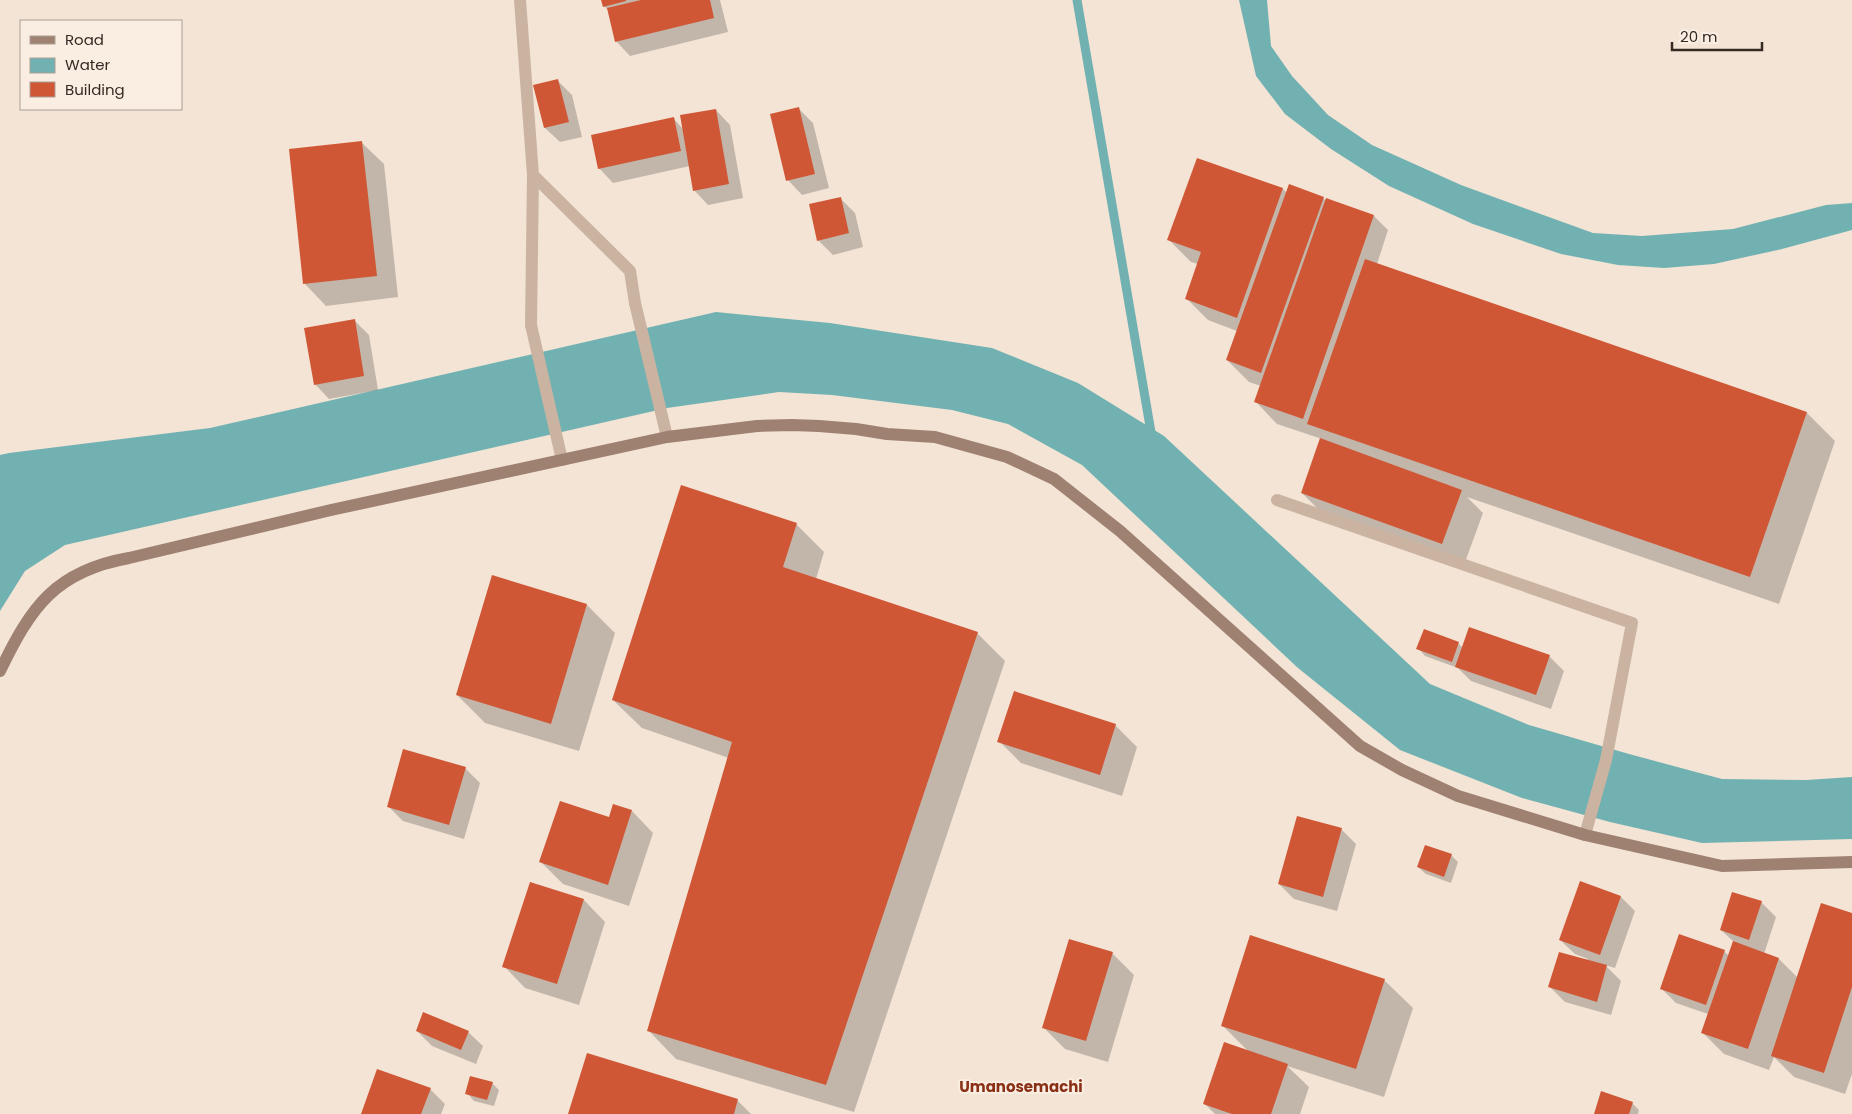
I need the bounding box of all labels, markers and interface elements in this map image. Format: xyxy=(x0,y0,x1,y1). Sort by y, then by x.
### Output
legend xyxy=(20,20,182,110)
scale bar xyxy=(1672,20,1762,52)
text: 20 m xyxy=(1680,26,1718,47)
text: Road xyxy=(65,29,104,50)
text: Water xyxy=(65,54,111,75)
text: Building xyxy=(65,79,125,100)
district label: Umanosemachi xyxy=(959,1076,1083,1097)

